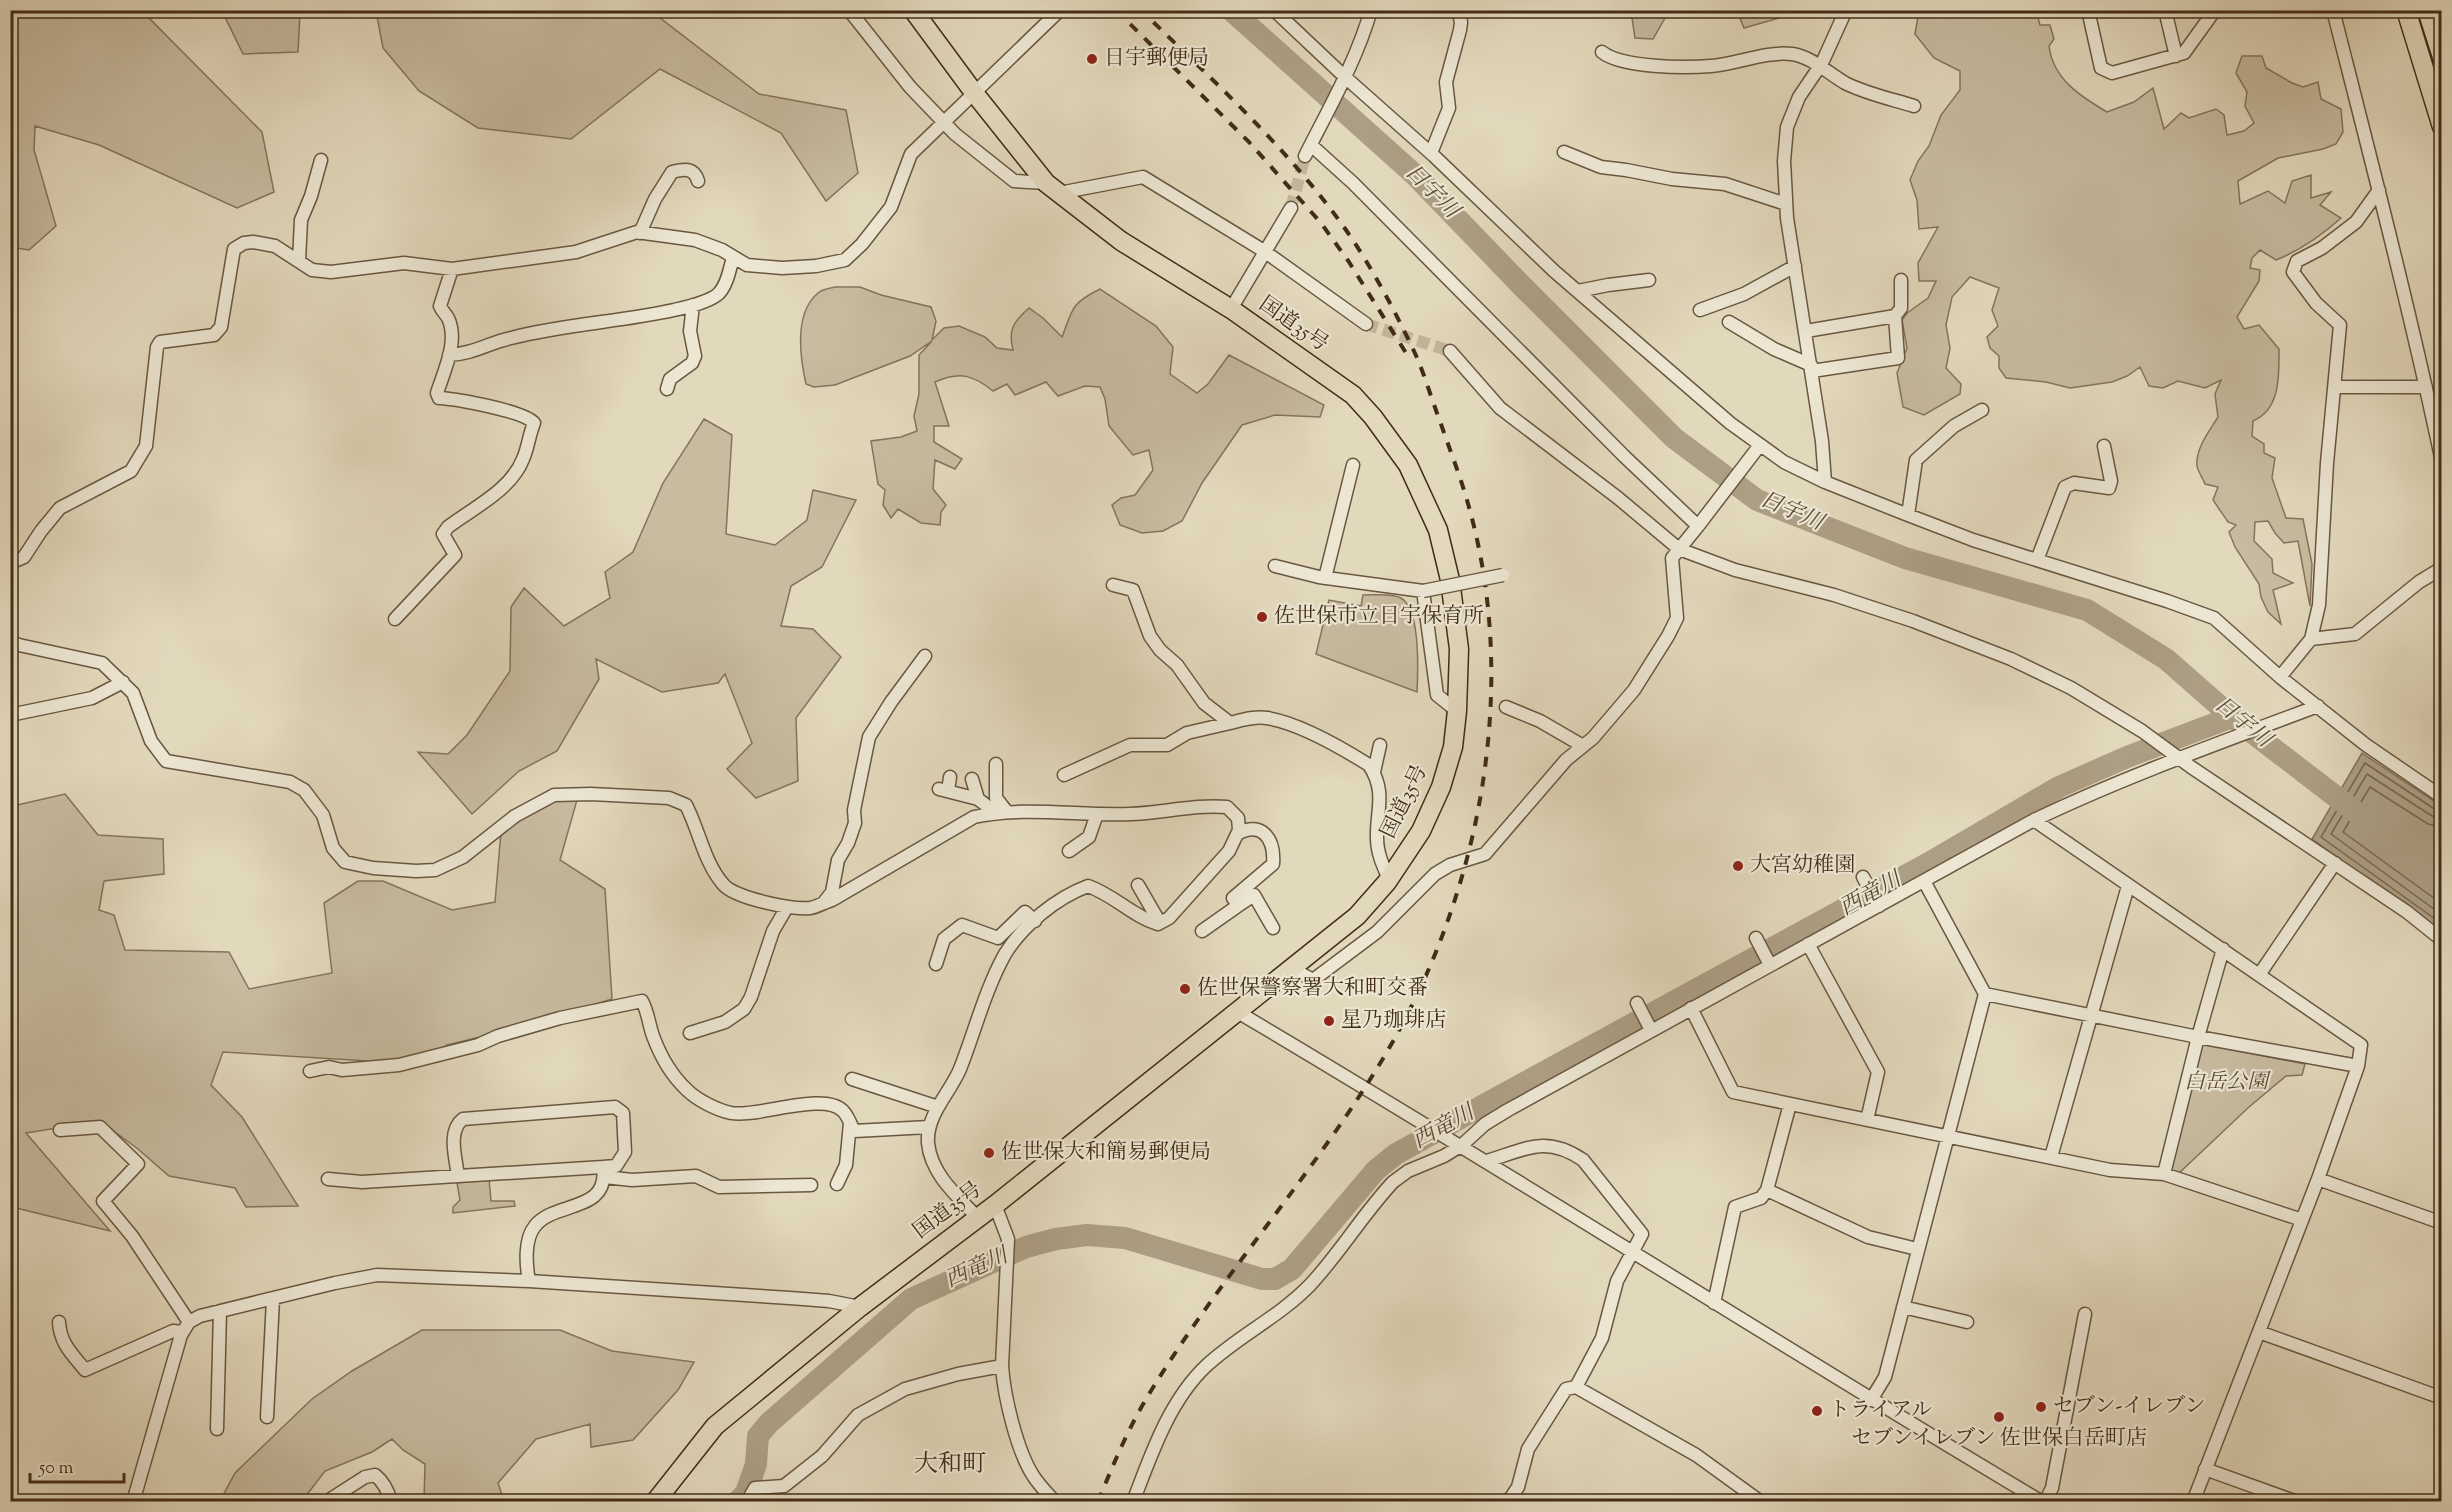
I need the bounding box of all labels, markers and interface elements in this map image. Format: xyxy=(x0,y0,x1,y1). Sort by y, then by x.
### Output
place label: 日宇郵便局 xyxy=(1104,44,1209,74)
marker: 日宇郵便局 xyxy=(1085,52,1099,66)
water label: 日宇川 xyxy=(1396,157,1467,228)
street label: 国道35号 xyxy=(1252,290,1334,360)
water label: 日宇川 xyxy=(1754,484,1829,540)
place label: 佐世保市立日宇保育所 xyxy=(1274,602,1484,632)
marker: 佐世保市立日宇保育所 xyxy=(1255,610,1269,624)
water label: 日宇川 xyxy=(2206,690,2279,757)
street label: 国道35号 xyxy=(1374,760,1436,844)
place label: 大宮幼稚園 xyxy=(1750,851,1855,881)
marker: 大宮幼稚園 xyxy=(1731,859,1745,873)
water label: 西竜川 xyxy=(1834,864,1909,925)
place label: 佐世保警察署大和町交番 xyxy=(1197,974,1428,1004)
marker: 佐世保警察署大和町交番 xyxy=(1178,982,1192,996)
place label: 星乃珈琲店 xyxy=(1341,1006,1446,1036)
marker: 星乃珈琲店 xyxy=(1322,1014,1336,1028)
park label: 白岳公園 xyxy=(2184,1068,2271,1098)
water label: 西竜川 xyxy=(1407,1097,1482,1158)
place label: 佐世保大和簡易郵便局 xyxy=(1001,1138,1211,1168)
marker: 佐世保大和簡易郵便局 xyxy=(982,1146,996,1160)
street label: 国道35号 xyxy=(908,1175,988,1247)
water label: 西竜川 xyxy=(940,1240,1015,1297)
place label: セブン-イレブン xyxy=(2053,1392,2205,1422)
place label: トライアル xyxy=(1829,1396,1932,1426)
marker: セブン-イレブン xyxy=(2034,1400,2048,1414)
marker: トライアル xyxy=(1810,1404,1824,1418)
marker: セブンイレブン 佐世保白岳町店 xyxy=(1992,1410,2006,1424)
place label: セブンイレブン 佐世保白岳町店 xyxy=(1851,1424,2147,1454)
scale bar xyxy=(30,1446,124,1484)
district label: 大和町 xyxy=(914,1448,986,1482)
text: 50 m xyxy=(38,1456,74,1482)

